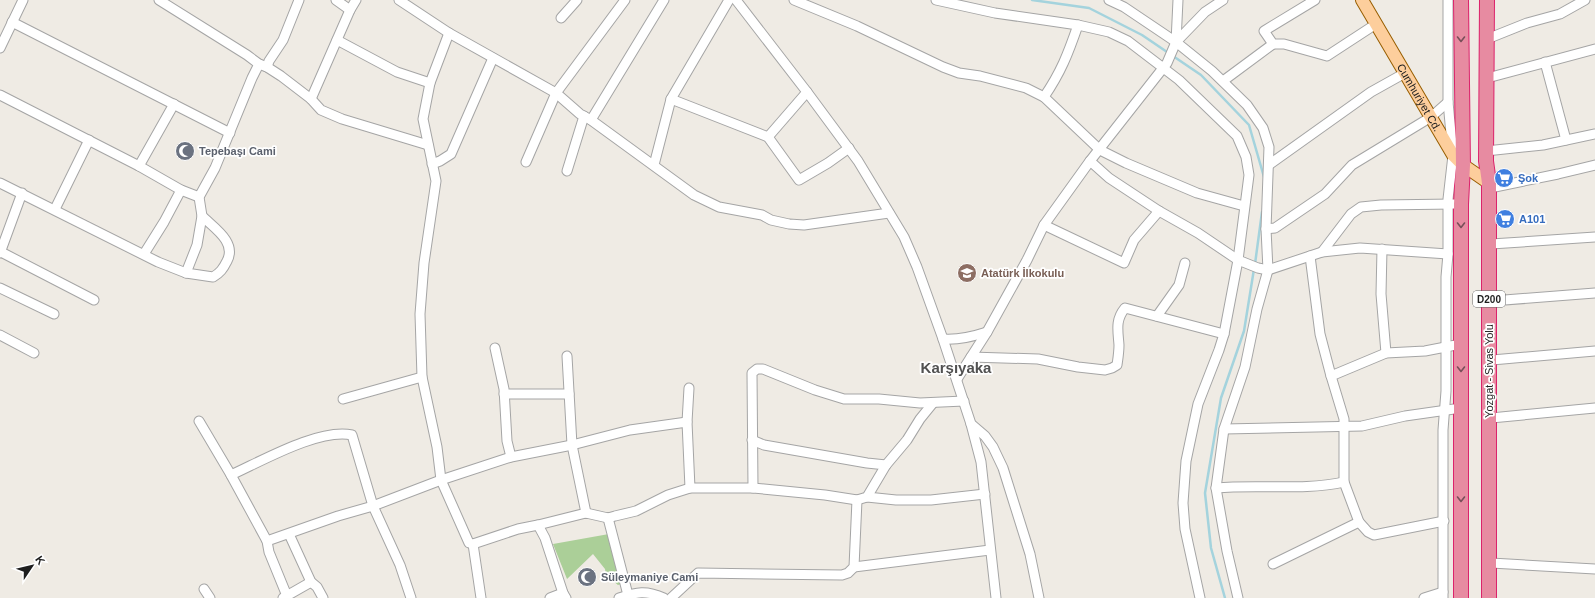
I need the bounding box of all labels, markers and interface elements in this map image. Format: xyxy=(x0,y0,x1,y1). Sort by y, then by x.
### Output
one-way arrow xyxy=(1457,36,1465,42)
street label: Cumhuriyet Cd. xyxy=(1395,61,1444,133)
mosque icon: Tepebaşı Cami xyxy=(174,140,196,162)
place label: Tepebaşı Cami xyxy=(199,145,276,157)
supermarket icon: Şok xyxy=(1493,167,1515,189)
place label: Şok xyxy=(1518,172,1539,184)
supermarket icon: A101 xyxy=(1494,208,1516,230)
place label: A101 xyxy=(1519,213,1545,225)
one-way arrow xyxy=(1457,222,1465,228)
school or university icon: Atatürk İlkokulu xyxy=(956,262,978,284)
place label: Atatürk İlkokulu xyxy=(981,267,1064,279)
road number: D200 xyxy=(1473,291,1505,307)
street label: Yozgat - Sivas Yolu xyxy=(1483,324,1495,418)
district label: Karşıyaka xyxy=(921,359,992,376)
one-way arrow xyxy=(1457,366,1465,372)
one-way arrow xyxy=(1457,496,1465,502)
north arrow xyxy=(12,546,52,586)
text: K xyxy=(33,554,47,567)
mosque icon: Süleymaniye Cami xyxy=(576,566,598,588)
place label: Süleymaniye Cami xyxy=(601,571,698,583)

